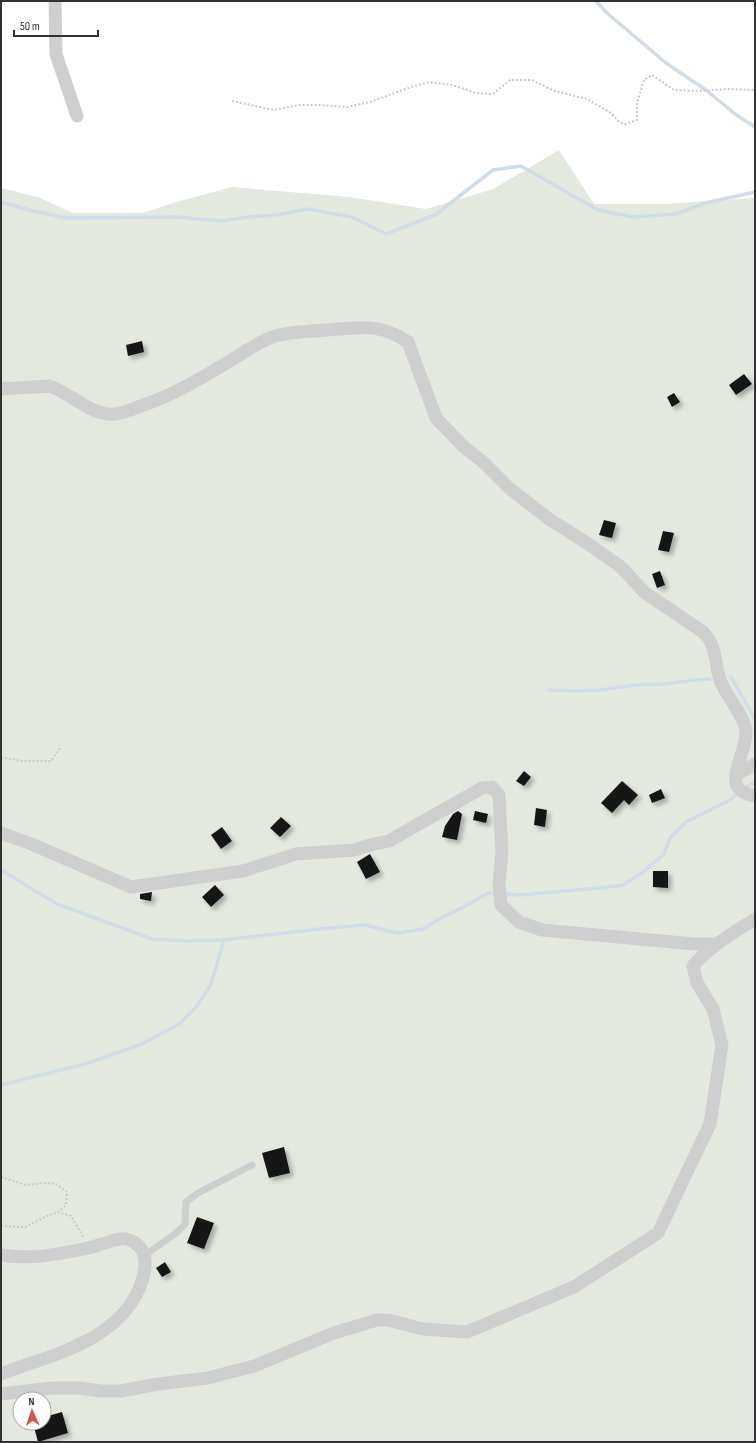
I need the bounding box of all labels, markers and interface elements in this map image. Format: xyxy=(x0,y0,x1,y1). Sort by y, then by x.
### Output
scale bar xyxy=(14,12,98,38)
text: 50 m xyxy=(20,19,40,34)
north arrow xyxy=(12,1391,52,1431)
text: N xyxy=(28,1395,35,1408)

